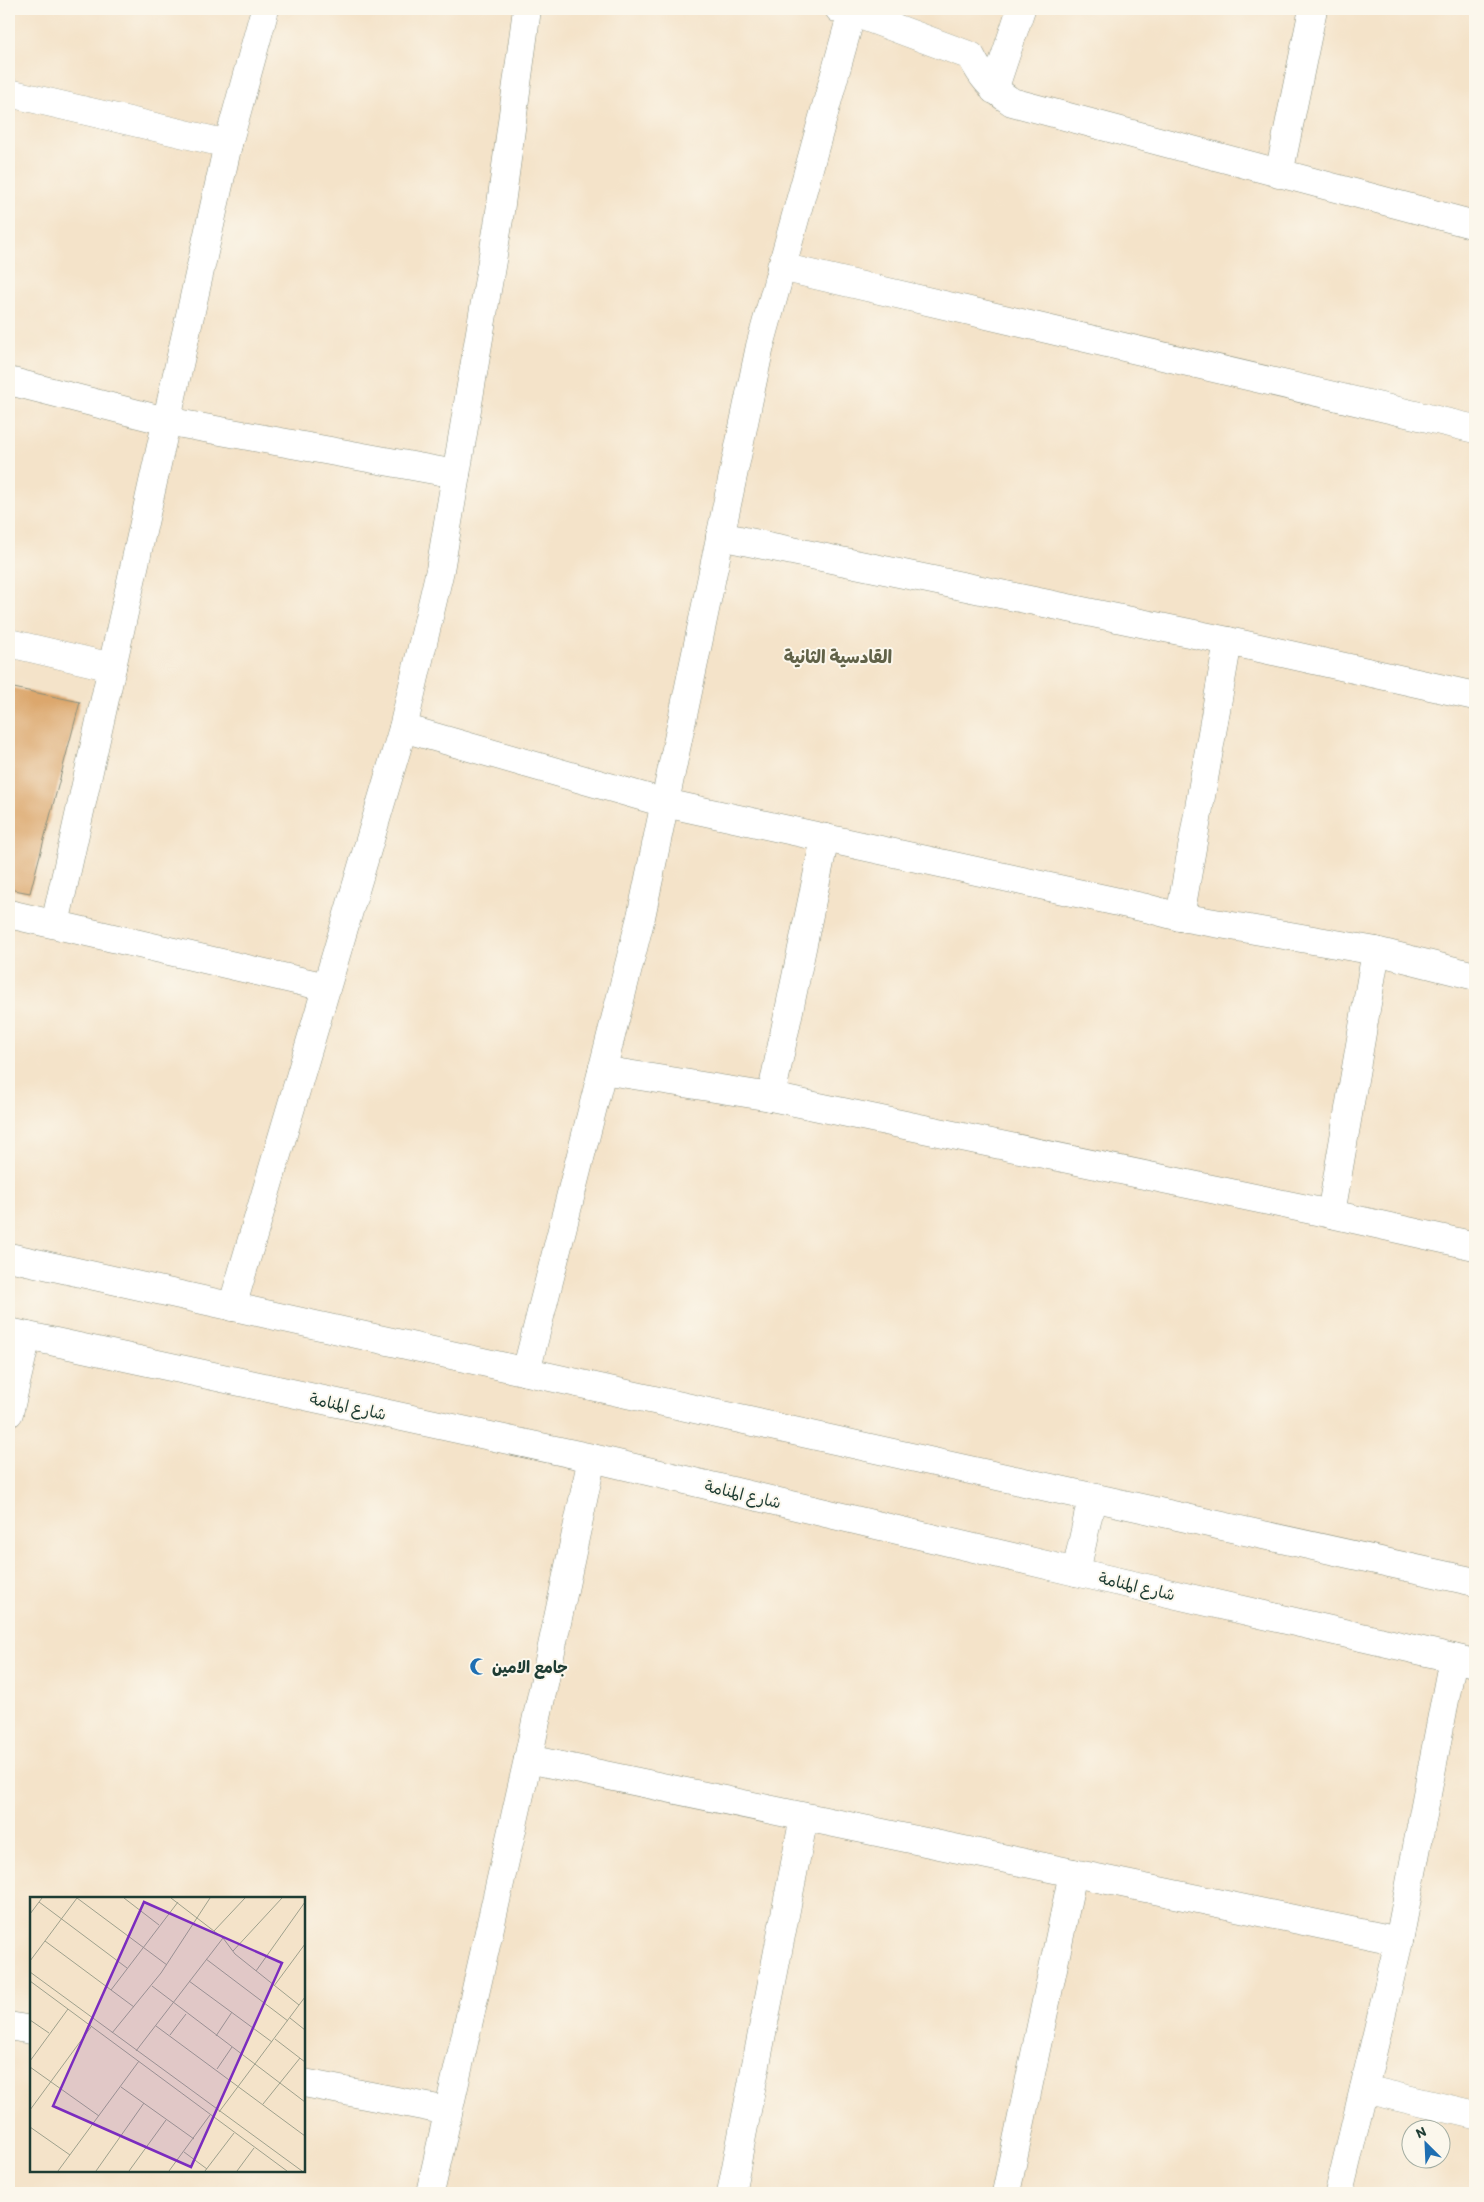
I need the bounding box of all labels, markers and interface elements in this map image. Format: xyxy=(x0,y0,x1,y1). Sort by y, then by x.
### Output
district label: القادسية الثانية xyxy=(784,646,892,668)
street label: شارع المنامة xyxy=(307,1389,388,1426)
street label: شارع المنامة xyxy=(702,1476,783,1514)
street label: شارع المنامة xyxy=(1096,1568,1177,1606)
mosque icon: جامع الامين xyxy=(468,1657,488,1677)
place label: جامع الامين xyxy=(492,1658,568,1679)
inset map xyxy=(30,1897,305,2172)
north arrow xyxy=(1402,2120,1452,2170)
text: N xyxy=(1413,2123,1429,2142)

